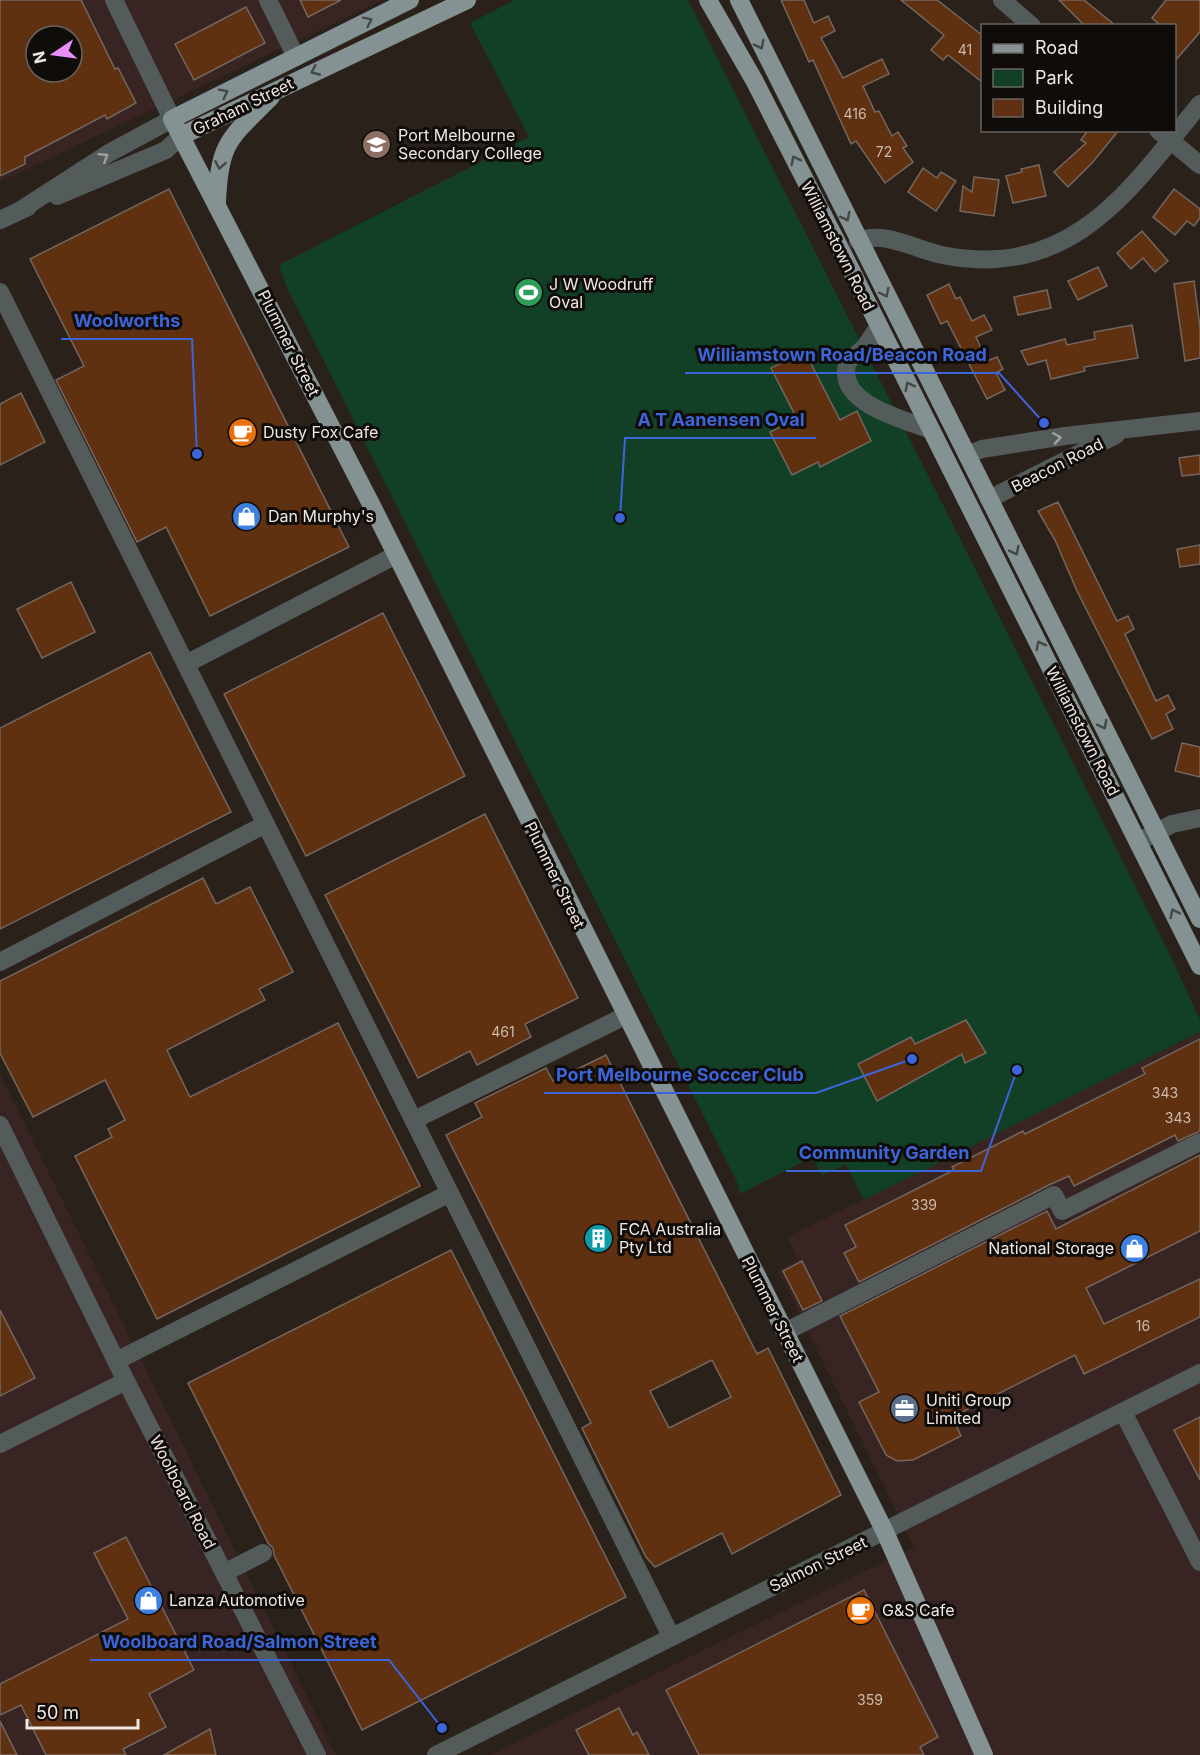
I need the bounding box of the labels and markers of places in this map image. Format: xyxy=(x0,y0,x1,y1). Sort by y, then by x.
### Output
place label: Port Melbourne Secondary College xyxy=(398,125,542,163)
school or university icon: Port Melbourne Secondary College xyxy=(361,128,393,160)
place label: J W Woodruff Oval xyxy=(549,274,654,312)
sports icon: J W Woodruff Oval xyxy=(512,277,544,309)
callout: Woolworths xyxy=(61,303,192,339)
callout: Williamstown Road/Beacon Road xyxy=(685,337,999,373)
callout: A T Aanensen Oval xyxy=(625,402,816,438)
cafe icon: Dusty Fox Cafe xyxy=(226,416,258,448)
place label: Dusty Fox Cafe xyxy=(263,422,378,442)
shop icon: Dan Murphy's xyxy=(231,500,263,532)
place label: Dan Murphy's xyxy=(268,506,374,526)
callout: Port Melbourne Soccer Club xyxy=(544,1057,816,1093)
callout: Community Garden xyxy=(786,1135,981,1171)
place label: FCA Australia Pty Ltd xyxy=(619,1219,721,1257)
building icon: FCA Australia Pty Ltd xyxy=(582,1222,614,1254)
shop icon: National Storage xyxy=(1119,1232,1151,1264)
place label: National Storage xyxy=(988,1238,1114,1258)
place label: Uniti Group Limited xyxy=(926,1390,1011,1428)
office icon: Uniti Group Limited xyxy=(889,1393,921,1425)
shop icon: Lanza Automotive xyxy=(132,1584,164,1616)
place label: Lanza Automotive xyxy=(169,1590,305,1610)
cafe icon: G&S Cafe xyxy=(845,1594,877,1626)
place label: G&S Cafe xyxy=(882,1600,954,1620)
callout: Woolboard Road/Salmon Street xyxy=(90,1624,389,1660)

